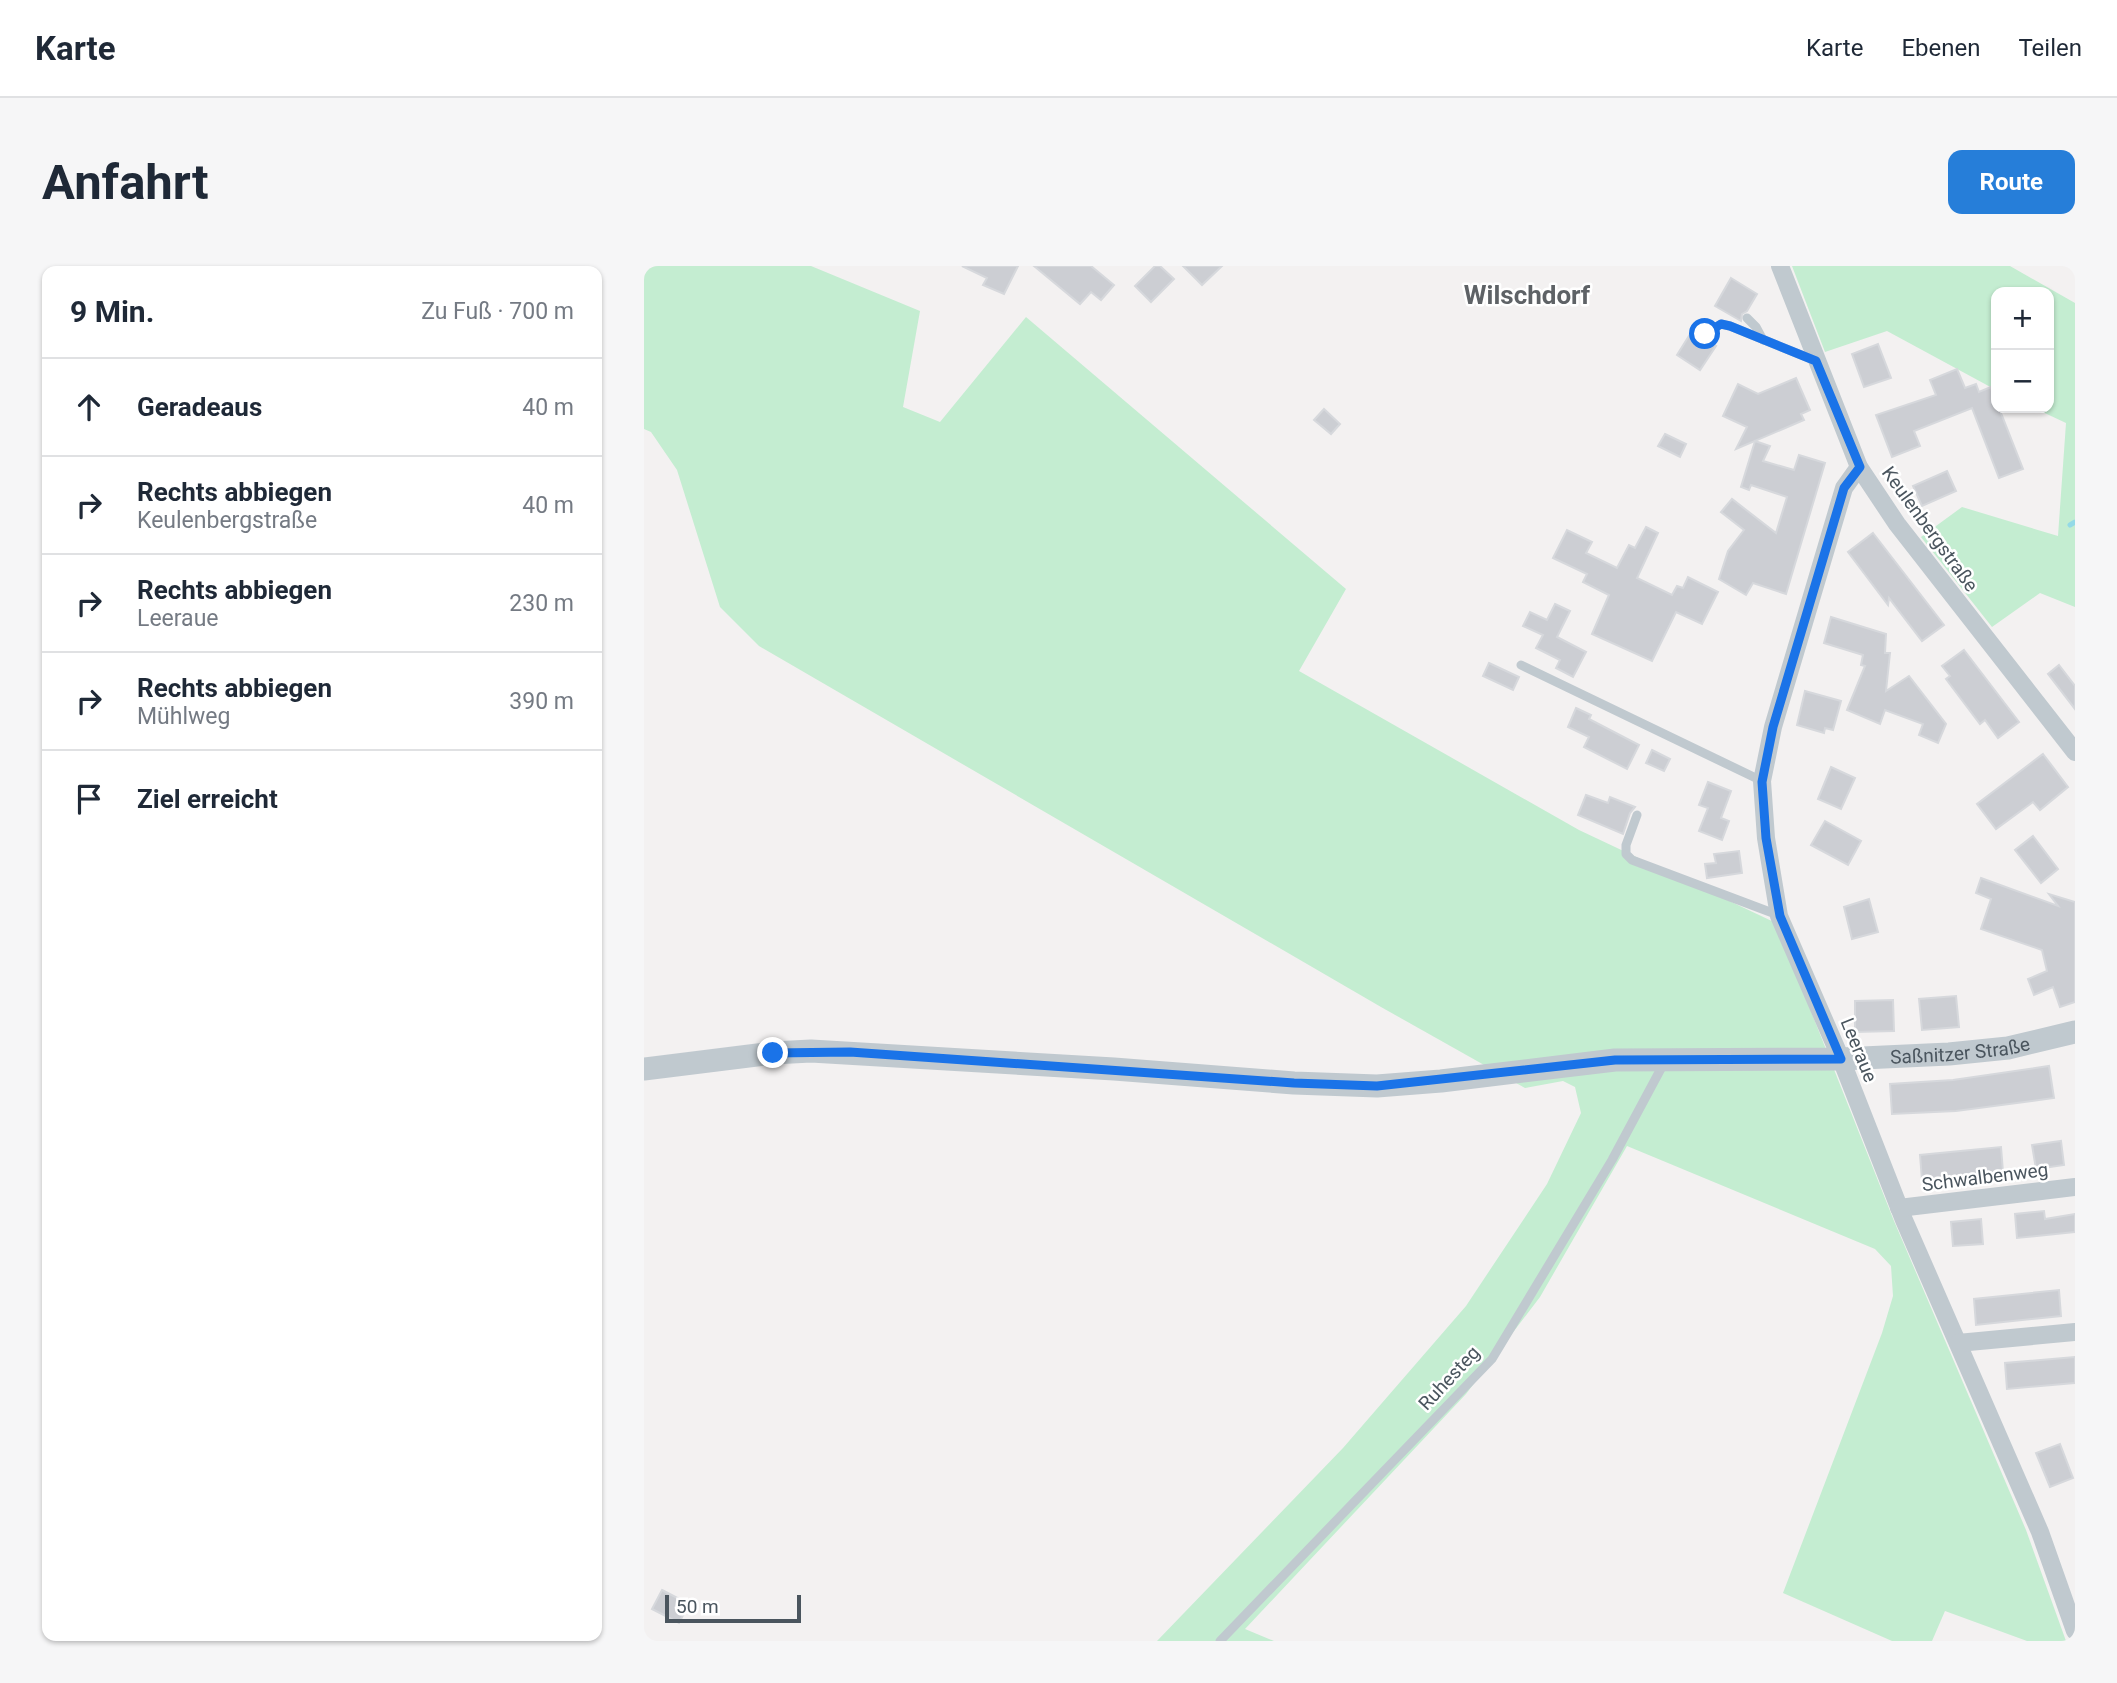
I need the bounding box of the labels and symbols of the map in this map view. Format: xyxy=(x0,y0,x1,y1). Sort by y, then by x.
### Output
district label: Wilschdorf xyxy=(1464,280,1591,310)
route start xyxy=(1689,318,1720,349)
street label: Keulenbergstraße xyxy=(1877,462,1983,596)
street label: Leeraue xyxy=(1836,1014,1882,1086)
street label: Saßnitzer Straße xyxy=(1890,1032,2032,1068)
route end xyxy=(757,1037,788,1068)
street label: Schwalbenweg xyxy=(1920,1158,2050,1196)
street label: Ruhesteg xyxy=(1413,1341,1485,1415)
scale bar xyxy=(665,1592,802,1624)

